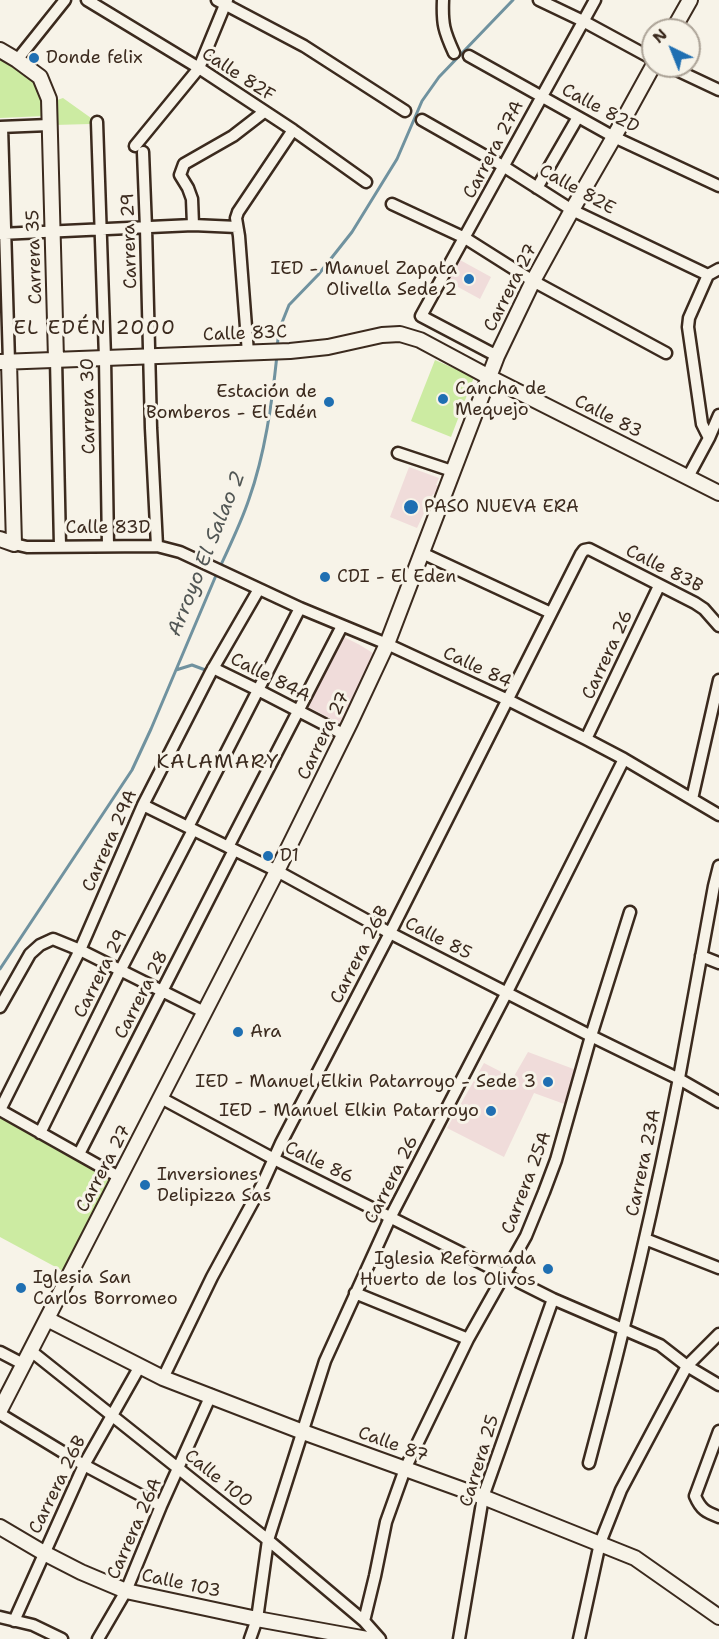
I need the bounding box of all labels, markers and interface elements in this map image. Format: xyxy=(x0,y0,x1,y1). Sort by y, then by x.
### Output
north arrow xyxy=(641,18,701,78)
text: N xyxy=(648,24,672,48)
street label: Calle 82F xyxy=(197,43,279,107)
place label: Donde felix xyxy=(46,47,143,69)
marker: Donde felix xyxy=(27,51,41,65)
street label: Calle 82D xyxy=(558,80,642,138)
street label: Carrera 27A xyxy=(459,97,529,203)
street label: Calle 82E xyxy=(535,160,619,220)
street label: Carrera 29 xyxy=(118,193,142,289)
street label: Carrera 35 xyxy=(23,209,47,305)
street label: Carrera 27 xyxy=(480,240,542,336)
place label: IED - Manuel Zapata Olivella Sede 2 xyxy=(271,258,457,300)
marker: IED - Manuel Zapata Olivella Sede 2 xyxy=(462,272,476,286)
district label: EL EDÉN 2000 xyxy=(13,317,177,341)
street label: Calle 83C xyxy=(203,322,287,346)
street label: Carrera 30 xyxy=(77,358,101,454)
place label: Cancha de Mequejo xyxy=(455,378,546,420)
place label: Estación de Bomberos - El Edén xyxy=(146,381,317,424)
street label: Calle 83 xyxy=(571,391,645,443)
marker: Cancha de Mequejo xyxy=(436,392,450,406)
marker: Estación de Bomberos - El Edén xyxy=(322,395,336,409)
water label: Arroyo El Salao 2 xyxy=(163,468,251,640)
place label: PASO NUEVA ERA xyxy=(424,496,579,518)
marker: PASO NUEVA ERA xyxy=(402,498,420,516)
street label: Calle 83D xyxy=(66,517,150,539)
street label: Calle 83B xyxy=(622,540,706,598)
place label: CDI - El Eden xyxy=(337,566,456,588)
marker: CDI - El Eden xyxy=(318,570,332,584)
street label: Carrera 26 xyxy=(578,607,638,703)
street label: Calle 84 xyxy=(439,643,515,693)
street label: Calle 84A xyxy=(227,649,313,707)
street label: Carrera 27 xyxy=(293,688,355,784)
district label: KALAMARY xyxy=(156,751,280,775)
street label: Carrera 29A xyxy=(78,787,142,895)
place label: D1 xyxy=(280,845,299,867)
marker: D1 xyxy=(261,849,275,863)
street label: Carrera 26B xyxy=(326,903,394,1007)
street label: Calle 85 xyxy=(401,913,475,965)
street label: Carrera 29 xyxy=(70,926,132,1022)
street label: Carrera 28 xyxy=(111,947,173,1043)
place label: Ara xyxy=(250,1021,281,1043)
marker: Ara xyxy=(231,1025,245,1039)
place label: IED - Manuel Elkin Patarroyo - Sede 3 xyxy=(195,1071,536,1093)
marker: IED - Manuel Elkin Patarroyo - Sede 3 xyxy=(541,1075,555,1089)
place label: IED - Manuel Elkin Patarroyo xyxy=(219,1100,479,1122)
marker: IED - Manuel Elkin Patarroyo xyxy=(484,1104,498,1118)
street label: Carrera 23A xyxy=(622,1108,666,1218)
street label: Carrera 27 xyxy=(72,1122,136,1216)
street label: Carrera 25A xyxy=(498,1129,556,1237)
street label: Carrera 26 xyxy=(361,1132,423,1228)
street label: Calle 86 xyxy=(281,1137,357,1189)
place label: Inversiones Delipizza Sas xyxy=(157,1164,271,1206)
marker: Inversiones Delipizza Sas xyxy=(138,1178,152,1192)
place label: Iglesia Reformada Huerto de los Olivos xyxy=(360,1248,536,1290)
marker: Iglesia Reformada Huerto de los Olivos xyxy=(541,1262,555,1276)
place label: Iglesia San Carlos Borromeo xyxy=(33,1267,178,1310)
marker: Iglesia San Carlos Borromeo xyxy=(14,1281,28,1295)
street label: Carrera 25 xyxy=(456,1412,504,1510)
street label: Calle 87 xyxy=(355,1422,431,1468)
street label: Carrera 26B xyxy=(25,1432,91,1538)
street label: Calle 100 xyxy=(180,1445,256,1513)
street label: Carrera 26A xyxy=(103,1475,167,1583)
street label: Calle 103 xyxy=(140,1565,222,1603)

